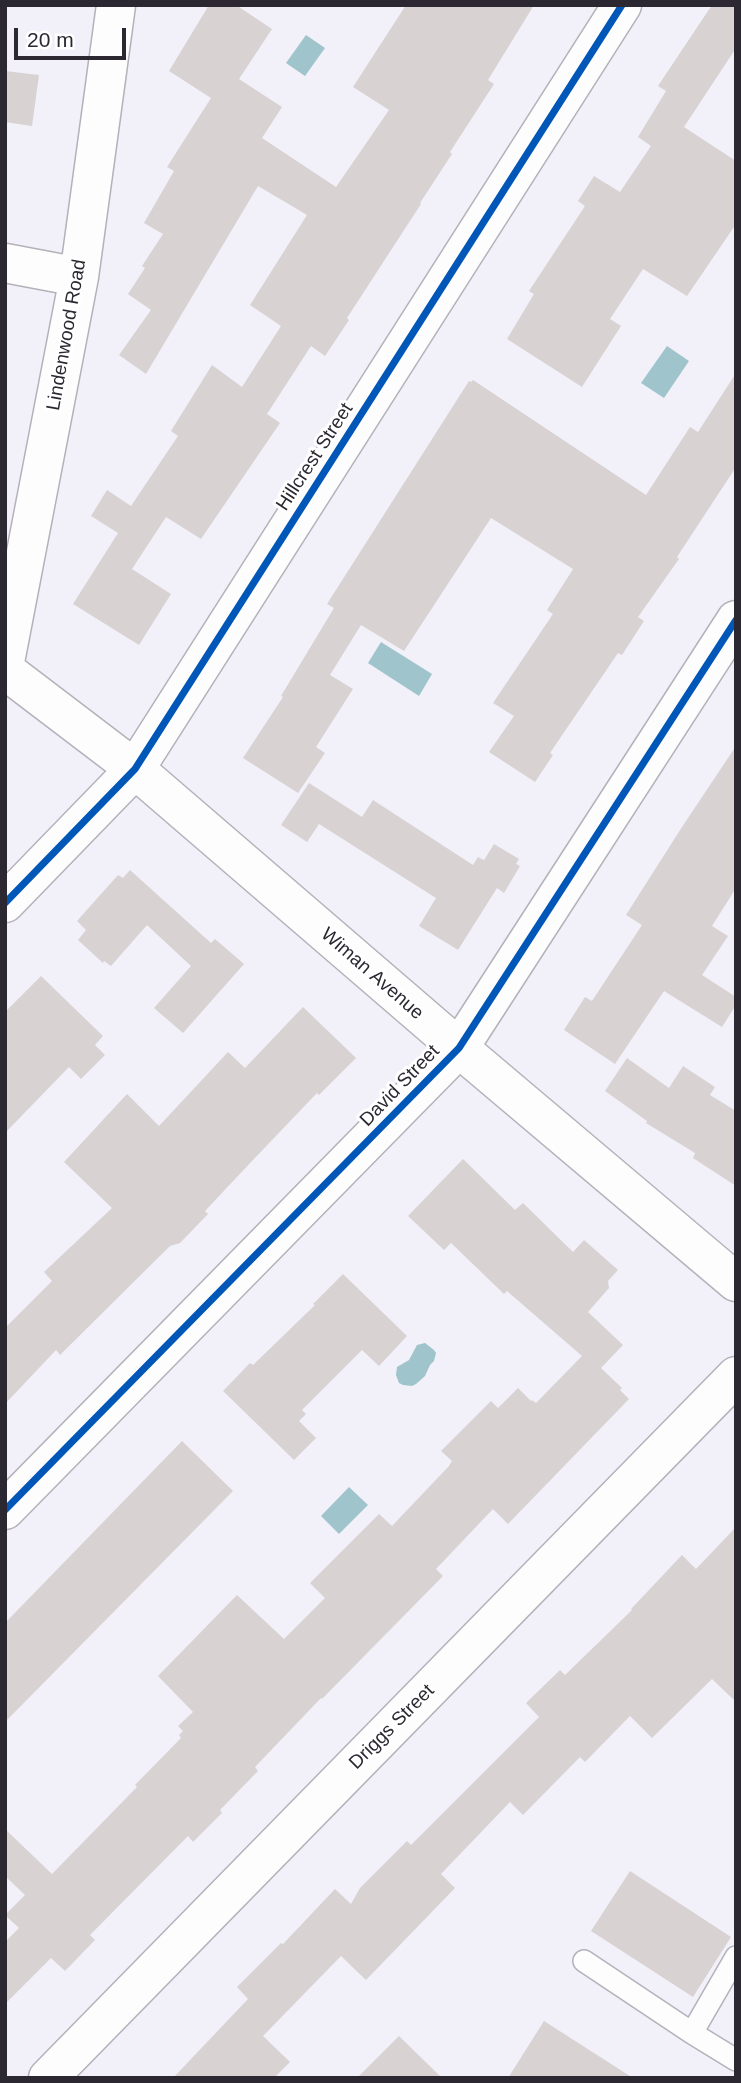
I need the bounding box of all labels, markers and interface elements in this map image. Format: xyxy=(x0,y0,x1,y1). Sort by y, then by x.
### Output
scale bar xyxy=(18,14,130,58)
text: 20 m xyxy=(27,28,74,51)
street label: Lindenwood Road xyxy=(42,258,92,412)
street label: Hillcrest Street xyxy=(272,399,358,515)
street label: Wiman Avenue xyxy=(316,923,428,1025)
street label: David Street xyxy=(355,1040,445,1132)
street label: Driggs Street xyxy=(345,1680,439,1774)

